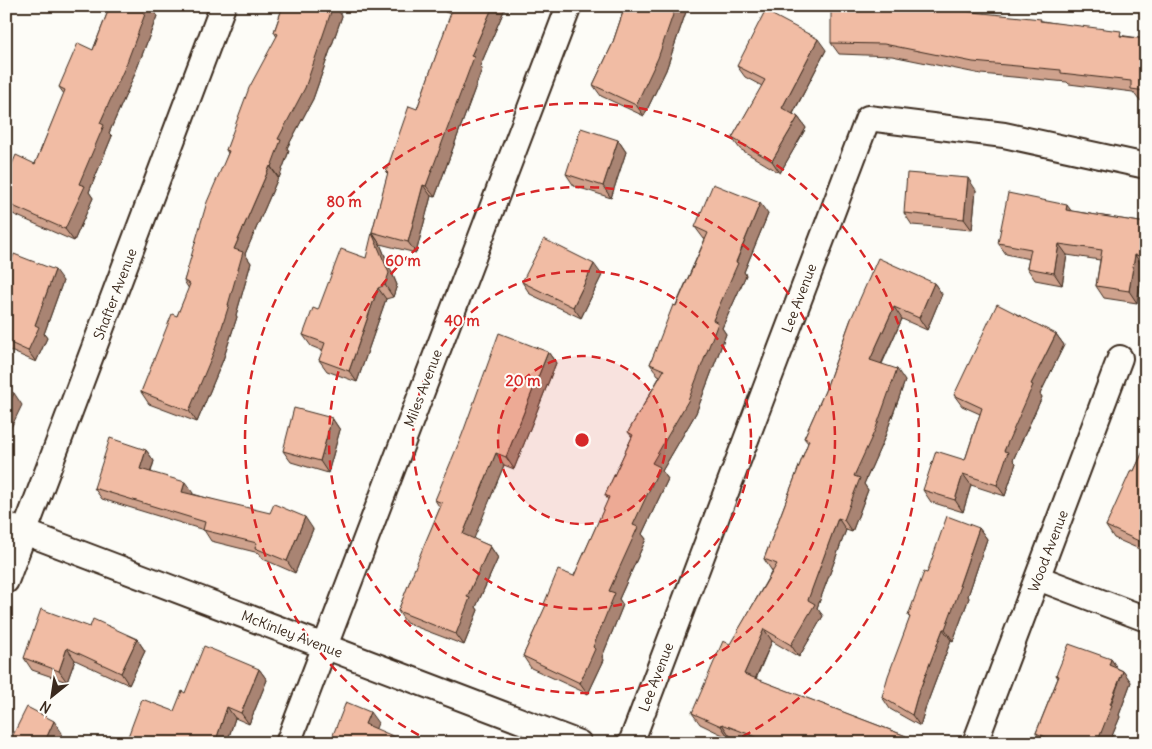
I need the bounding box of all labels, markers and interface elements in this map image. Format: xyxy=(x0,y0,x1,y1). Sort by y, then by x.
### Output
text: 80 m xyxy=(326,192,362,211)
street label: Shafter Avenue xyxy=(89,246,141,342)
text: 60 m xyxy=(385,251,421,270)
street label: Lee Avenue xyxy=(778,261,820,335)
text: 40 m xyxy=(444,311,480,330)
street label: Miles Avenue xyxy=(400,347,446,429)
text: 20 m xyxy=(506,371,540,390)
centre of rings xyxy=(573,431,591,449)
street label: Wood Avenue xyxy=(1024,507,1072,595)
street label: McKinley Avenue xyxy=(239,606,345,662)
street label: Lee Avenue xyxy=(635,640,677,714)
north arrow xyxy=(28,672,78,722)
text: N xyxy=(37,697,54,717)

